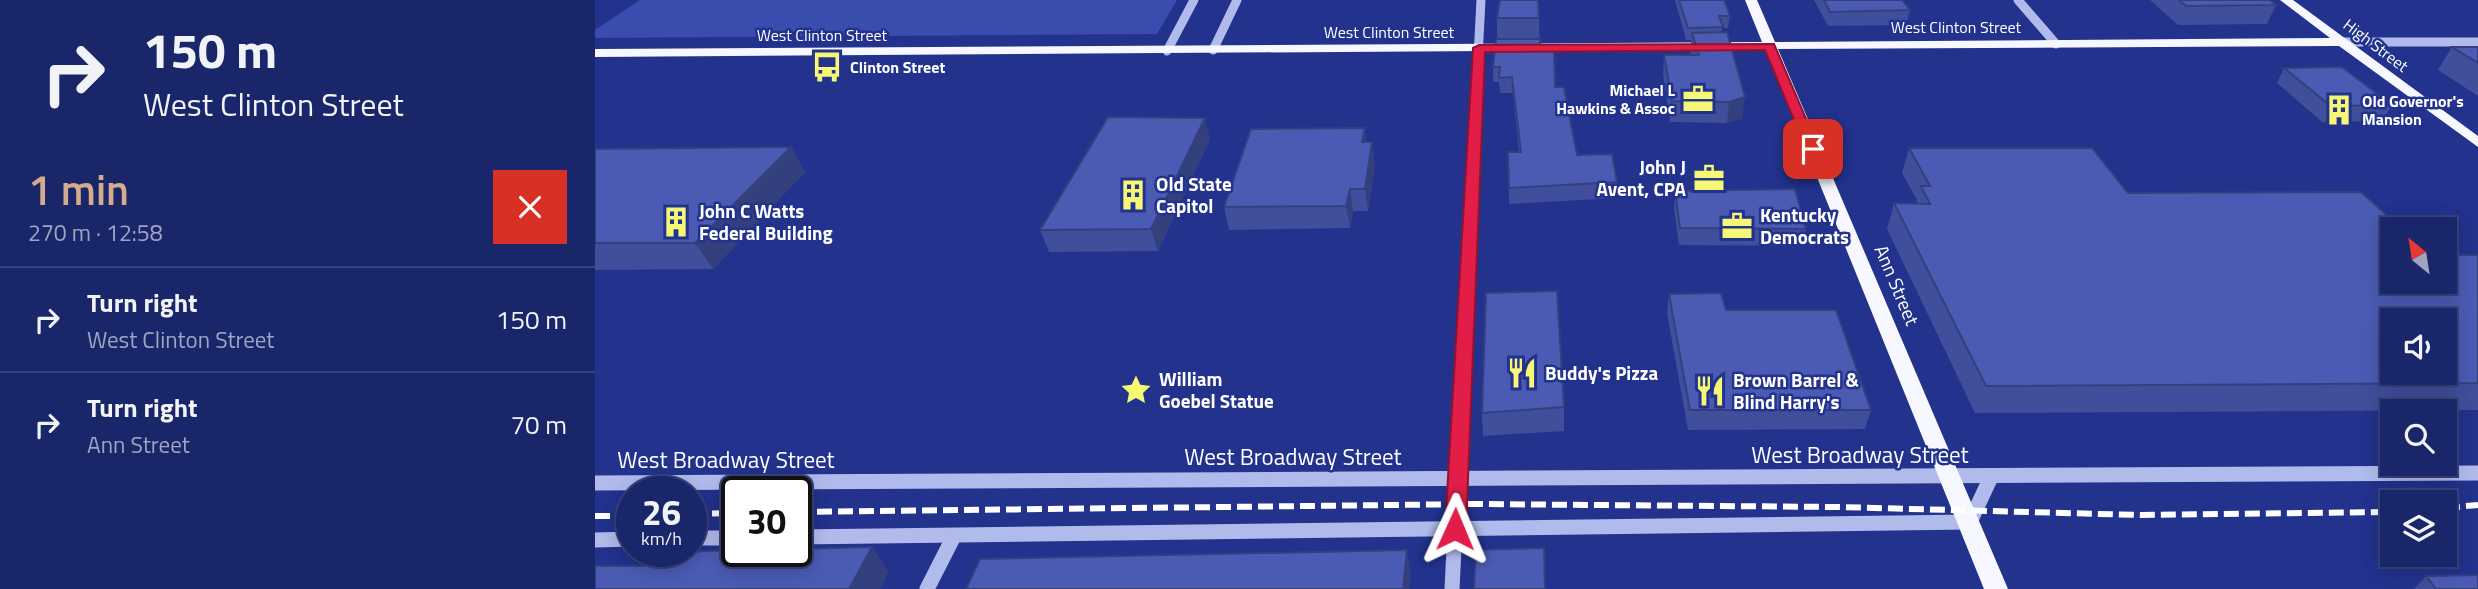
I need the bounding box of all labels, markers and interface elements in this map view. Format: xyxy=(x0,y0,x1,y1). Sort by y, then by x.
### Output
text: 150 m xyxy=(143,12,277,87)
street label: High Street xyxy=(2338,13,2414,78)
street label: West Clinton Street xyxy=(1891,15,2022,39)
street label: West Clinton Street xyxy=(1324,20,1455,44)
street label: West Clinton Street xyxy=(757,23,888,47)
icon: right xyxy=(28,28,119,119)
bus stop icon: Clinton Street xyxy=(810,50,844,84)
place label: Clinton Street xyxy=(850,55,945,79)
place label: Michael L Hawkins & Assoc xyxy=(1556,78,1675,120)
text: West Clinton Street xyxy=(143,80,404,128)
office icon: Michael L Hawkins & Assoc xyxy=(1681,82,1715,116)
place label: Old Governor's Mansion xyxy=(2362,89,2464,131)
building icon: Old Governor's Mansion xyxy=(2322,93,2356,127)
pin xyxy=(1783,119,1843,179)
icon: arrive xyxy=(1794,130,1832,168)
place label: John J Avent, CPA xyxy=(1597,152,1687,203)
text: 1 min xyxy=(28,157,129,221)
office icon: John J Avent, CPA xyxy=(1692,161,1726,195)
place label: Old State Capitol xyxy=(1156,169,1232,220)
button: close xyxy=(493,170,567,244)
building icon: Old State Capitol xyxy=(1116,178,1150,212)
place label: John C Watts Federal Building xyxy=(699,196,833,247)
place label: Kentucky Democrats xyxy=(1760,200,1849,251)
building icon: John C Watts Federal Building xyxy=(659,205,693,239)
office icon: Kentucky Democrats xyxy=(1720,209,1754,243)
text: 270 m · 12:58 xyxy=(28,215,163,250)
north arrow xyxy=(2380,217,2457,294)
map controls xyxy=(2380,217,2457,567)
street label: Ann Street xyxy=(1868,240,1928,330)
text: Turn right xyxy=(87,283,198,322)
text: 150 m xyxy=(496,300,567,339)
icon: right xyxy=(28,301,66,339)
button: sound xyxy=(2380,308,2457,385)
text: West Clinton Street xyxy=(87,322,274,357)
restaurant icon: Buddy's Pizza xyxy=(1505,356,1539,390)
place label: Buddy's Pizza xyxy=(1545,358,1658,387)
place label: William Goebel Statue xyxy=(1159,364,1274,415)
place label: Brown Barrel & Blind Harry's xyxy=(1733,365,1860,416)
place icon: William Goebel Statue xyxy=(1119,373,1153,407)
restaurant icon: Brown Barrel & Blind Harry's xyxy=(1693,374,1727,408)
text: Turn right xyxy=(87,388,198,427)
button: search xyxy=(2380,399,2457,476)
text: 70 m xyxy=(510,405,567,444)
icon: right xyxy=(28,406,66,444)
text: Ann Street xyxy=(87,427,190,462)
street label: West Broadway Street xyxy=(1751,437,1969,472)
street label: West Broadway Street xyxy=(1184,439,1402,474)
street label: West Broadway Street xyxy=(617,442,835,477)
speed limit sign: 30 xyxy=(721,476,812,567)
text: 26 xyxy=(642,485,681,539)
button: layers xyxy=(2380,490,2457,567)
position arrow xyxy=(1418,492,1492,566)
text: km/h xyxy=(641,525,682,552)

